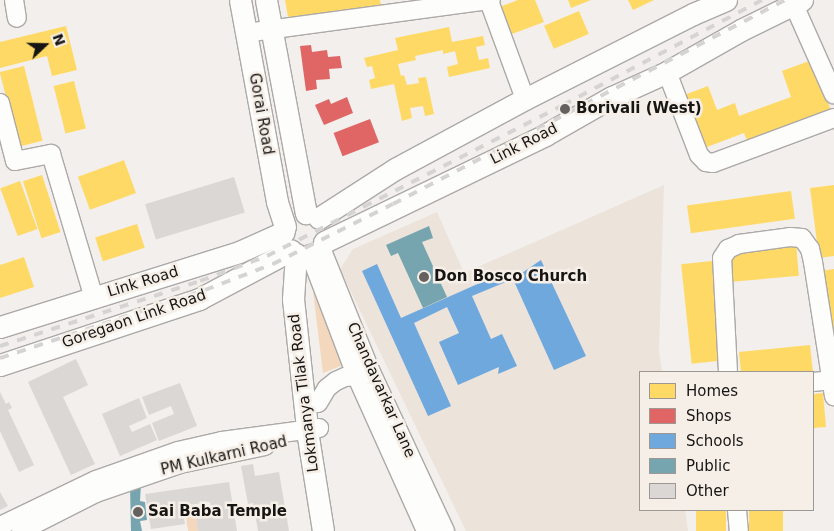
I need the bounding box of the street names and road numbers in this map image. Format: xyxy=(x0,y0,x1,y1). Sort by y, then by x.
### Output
street label: Gorai Road xyxy=(245,72,277,156)
street label: Link Road xyxy=(487,119,561,169)
street label: Link Road xyxy=(105,263,181,301)
street label: Goregaon Link Road xyxy=(60,286,208,352)
street label: Lokmanya Tilak Road xyxy=(285,313,323,473)
street label: Chandavarkar Lane xyxy=(343,319,419,461)
street label: PM Kulkarni Road xyxy=(159,433,289,479)

